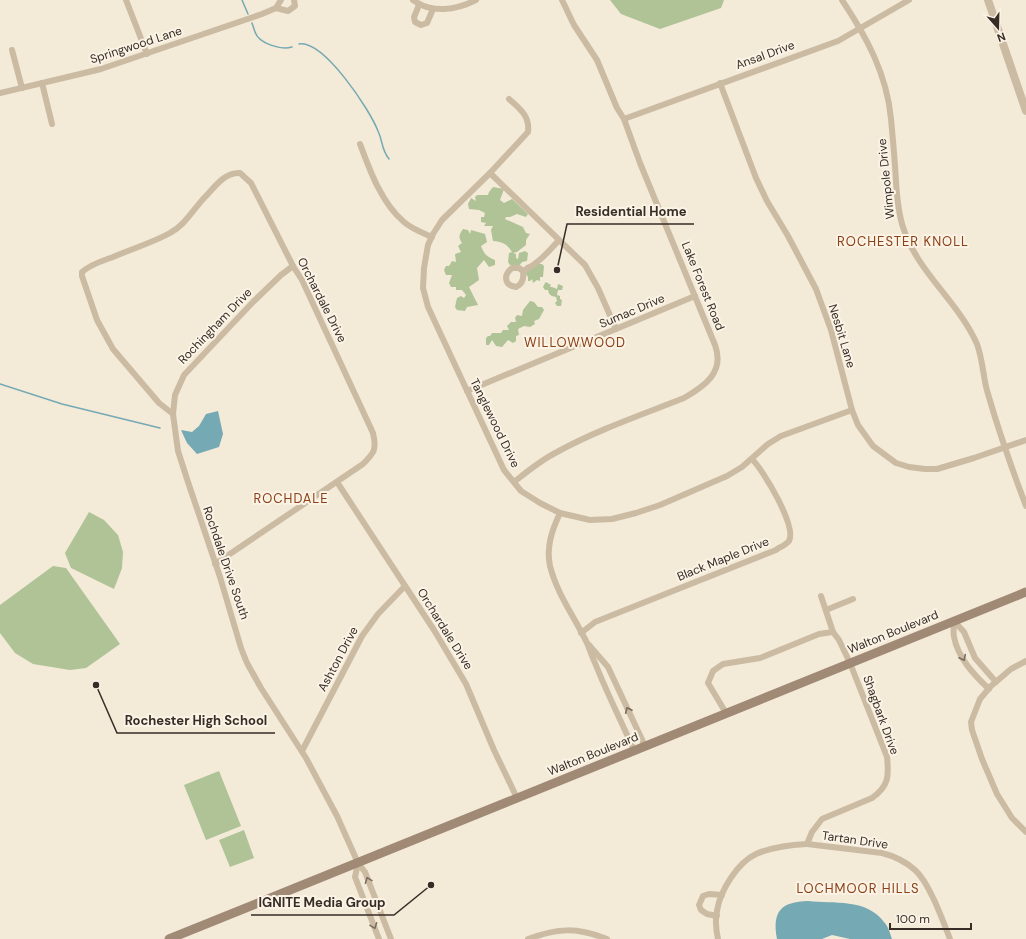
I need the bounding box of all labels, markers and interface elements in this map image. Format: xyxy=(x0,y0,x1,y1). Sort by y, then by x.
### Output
north arrow xyxy=(978,8,1018,48)
street label: Springwood Lane xyxy=(88,23,184,67)
text: N xyxy=(995,29,1008,45)
street label: Ansal Drive xyxy=(733,37,797,73)
street label: Wimpole Drive xyxy=(874,138,898,220)
callout: Residential Home xyxy=(567,199,694,224)
text: Residential Home xyxy=(575,203,687,220)
district label: ROCHESTER KNOLL xyxy=(837,233,969,250)
street label: Lake Forest Road xyxy=(678,239,728,333)
street label: Orchardale Drive xyxy=(294,255,350,345)
street label: Rochingham Drive xyxy=(175,284,256,367)
street label: Sumac Drive xyxy=(597,290,667,332)
street label: Nesbit Lane xyxy=(825,302,859,370)
district label: WILLOWWOOD xyxy=(524,334,626,351)
street label: Tanglewood Drive xyxy=(466,376,524,470)
district label: ROCHDALE xyxy=(253,490,329,507)
street label: Rochdale Drive South xyxy=(199,504,253,622)
street label: Black Maple Drive xyxy=(675,533,771,585)
street label: Orchardale Drive xyxy=(414,585,477,673)
street label: Walton Boulevard xyxy=(845,606,941,658)
street label: Ashton Drive xyxy=(314,624,362,694)
one-way arrow xyxy=(958,653,966,661)
street label: Shagbark Drive xyxy=(859,673,903,757)
one-way arrow xyxy=(625,707,633,715)
callout: Rochester High School xyxy=(117,708,275,733)
text: Rochester High School xyxy=(125,712,267,729)
street label: Walton Boulevard xyxy=(545,728,641,780)
street label: Tartan Drive xyxy=(821,827,889,853)
one-way arrow xyxy=(365,877,373,884)
district label: LOCHMOOR HILLS xyxy=(796,880,920,897)
callout: IGNITE Media Group xyxy=(251,890,394,915)
text: IGNITE Media Group xyxy=(259,894,385,911)
scale bar xyxy=(890,905,971,931)
text: 100 m xyxy=(896,911,930,927)
one-way arrow xyxy=(370,923,378,930)

